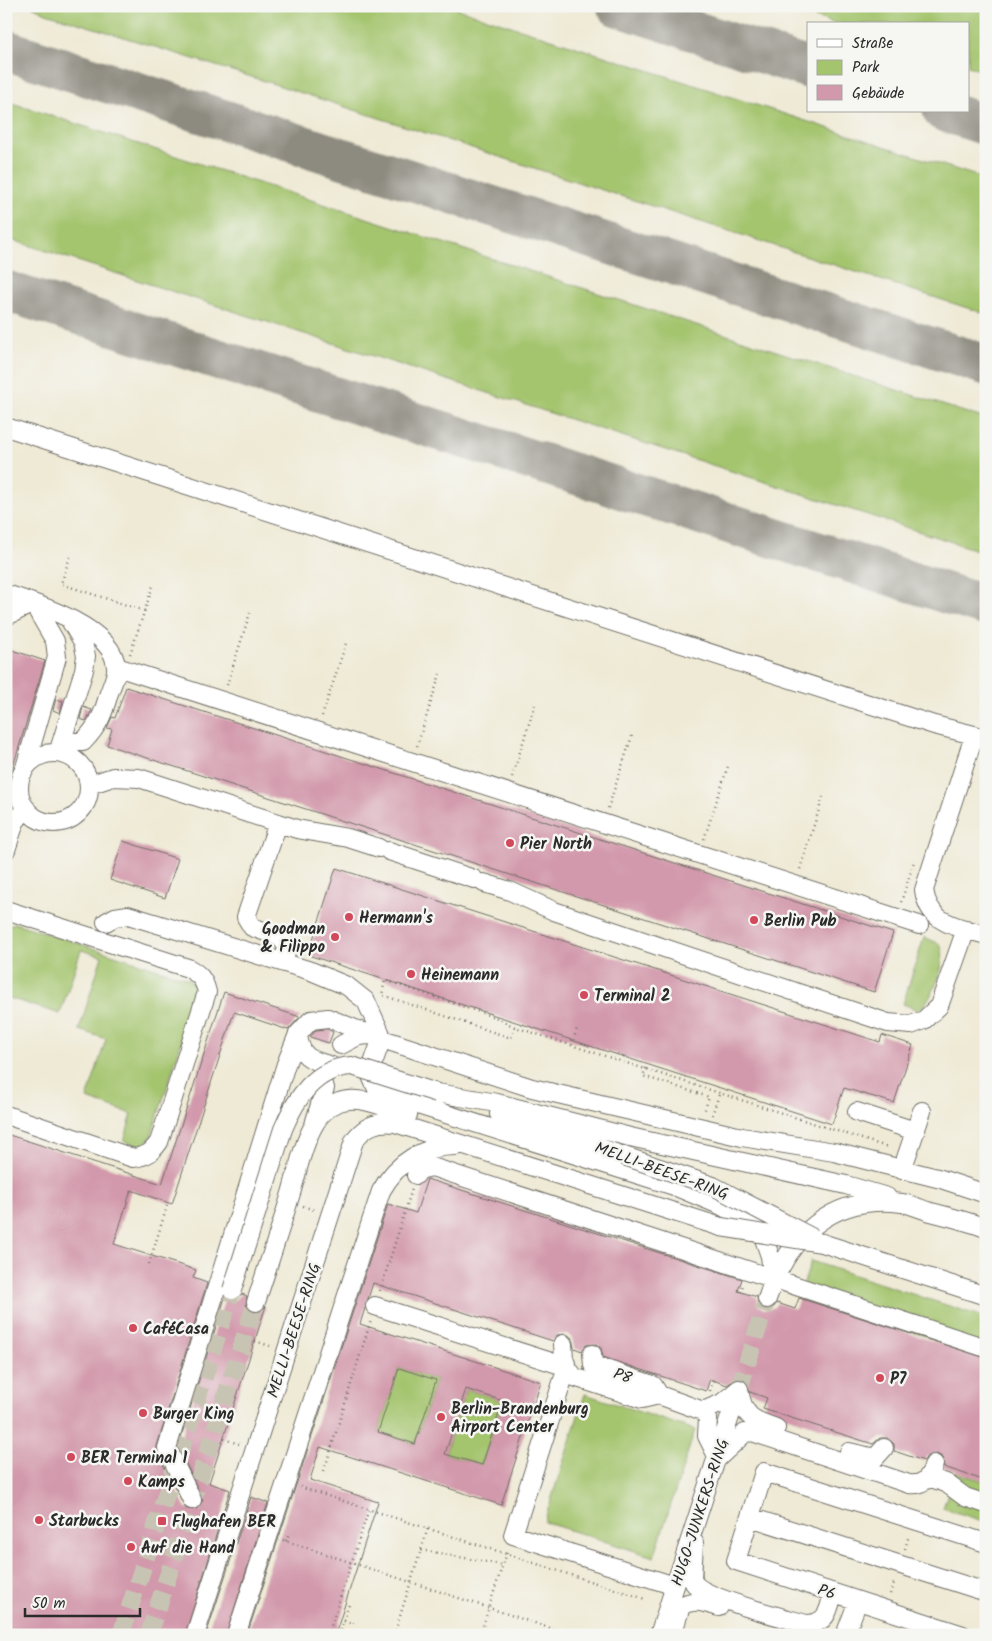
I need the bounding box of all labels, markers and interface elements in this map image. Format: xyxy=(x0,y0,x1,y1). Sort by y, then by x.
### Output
legend xyxy=(807,22,970,112)
text: Straße xyxy=(852,32,894,56)
text: Park xyxy=(852,56,880,80)
text: Gebäude xyxy=(852,82,905,106)
place label: Pier North xyxy=(520,832,592,857)
marker: Pier North xyxy=(504,837,516,849)
place label: Hermann's xyxy=(359,906,434,931)
place label: Berlin Pub xyxy=(764,909,837,934)
marker: Hermann's xyxy=(343,911,355,923)
marker: Berlin Pub xyxy=(748,914,760,926)
place label: Goodman & Filippo xyxy=(261,917,325,960)
marker: Goodman & Filippo xyxy=(329,931,341,943)
place label: Heinemann xyxy=(421,963,499,988)
marker: Heinemann xyxy=(405,968,417,980)
place label: Terminal 2 xyxy=(594,984,670,1009)
marker: Terminal 2 xyxy=(578,989,590,1001)
street label: MELLI-BEESE-RING xyxy=(591,1136,732,1207)
street label: MELLI-BEESE-RING xyxy=(261,1260,328,1401)
place label: CaféCasa xyxy=(143,1317,209,1342)
marker: CaféCasa xyxy=(127,1322,139,1334)
street label: P8 xyxy=(610,1362,636,1391)
place label: P7 xyxy=(890,1367,907,1392)
marker: P7 xyxy=(874,1372,886,1384)
place label: Berlin-Brandenburg Airport Center xyxy=(451,1397,589,1440)
place label: Burger King xyxy=(153,1402,234,1427)
marker: Burger King xyxy=(137,1407,149,1419)
marker: Berlin-Brandenburg Airport Center xyxy=(435,1411,447,1423)
street label: HUGO-JUNKERS-RING xyxy=(665,1435,736,1590)
place label: BER Terminal 1 xyxy=(81,1446,188,1471)
marker: BER Terminal 1 xyxy=(65,1451,77,1463)
place label: Kamps xyxy=(138,1470,186,1495)
marker: Kamps xyxy=(122,1475,134,1487)
place label: Starbucks xyxy=(49,1509,120,1534)
place label: Flughafen BER xyxy=(172,1510,276,1535)
marker: Starbucks xyxy=(33,1514,45,1526)
marker: Flughafen BER xyxy=(156,1515,168,1527)
place label: Auf die Hand xyxy=(141,1536,235,1561)
marker: Auf die Hand xyxy=(125,1541,137,1553)
street label: P6 xyxy=(814,1578,839,1607)
scale bar xyxy=(25,1586,140,1618)
text: 50 m xyxy=(32,1592,66,1616)

